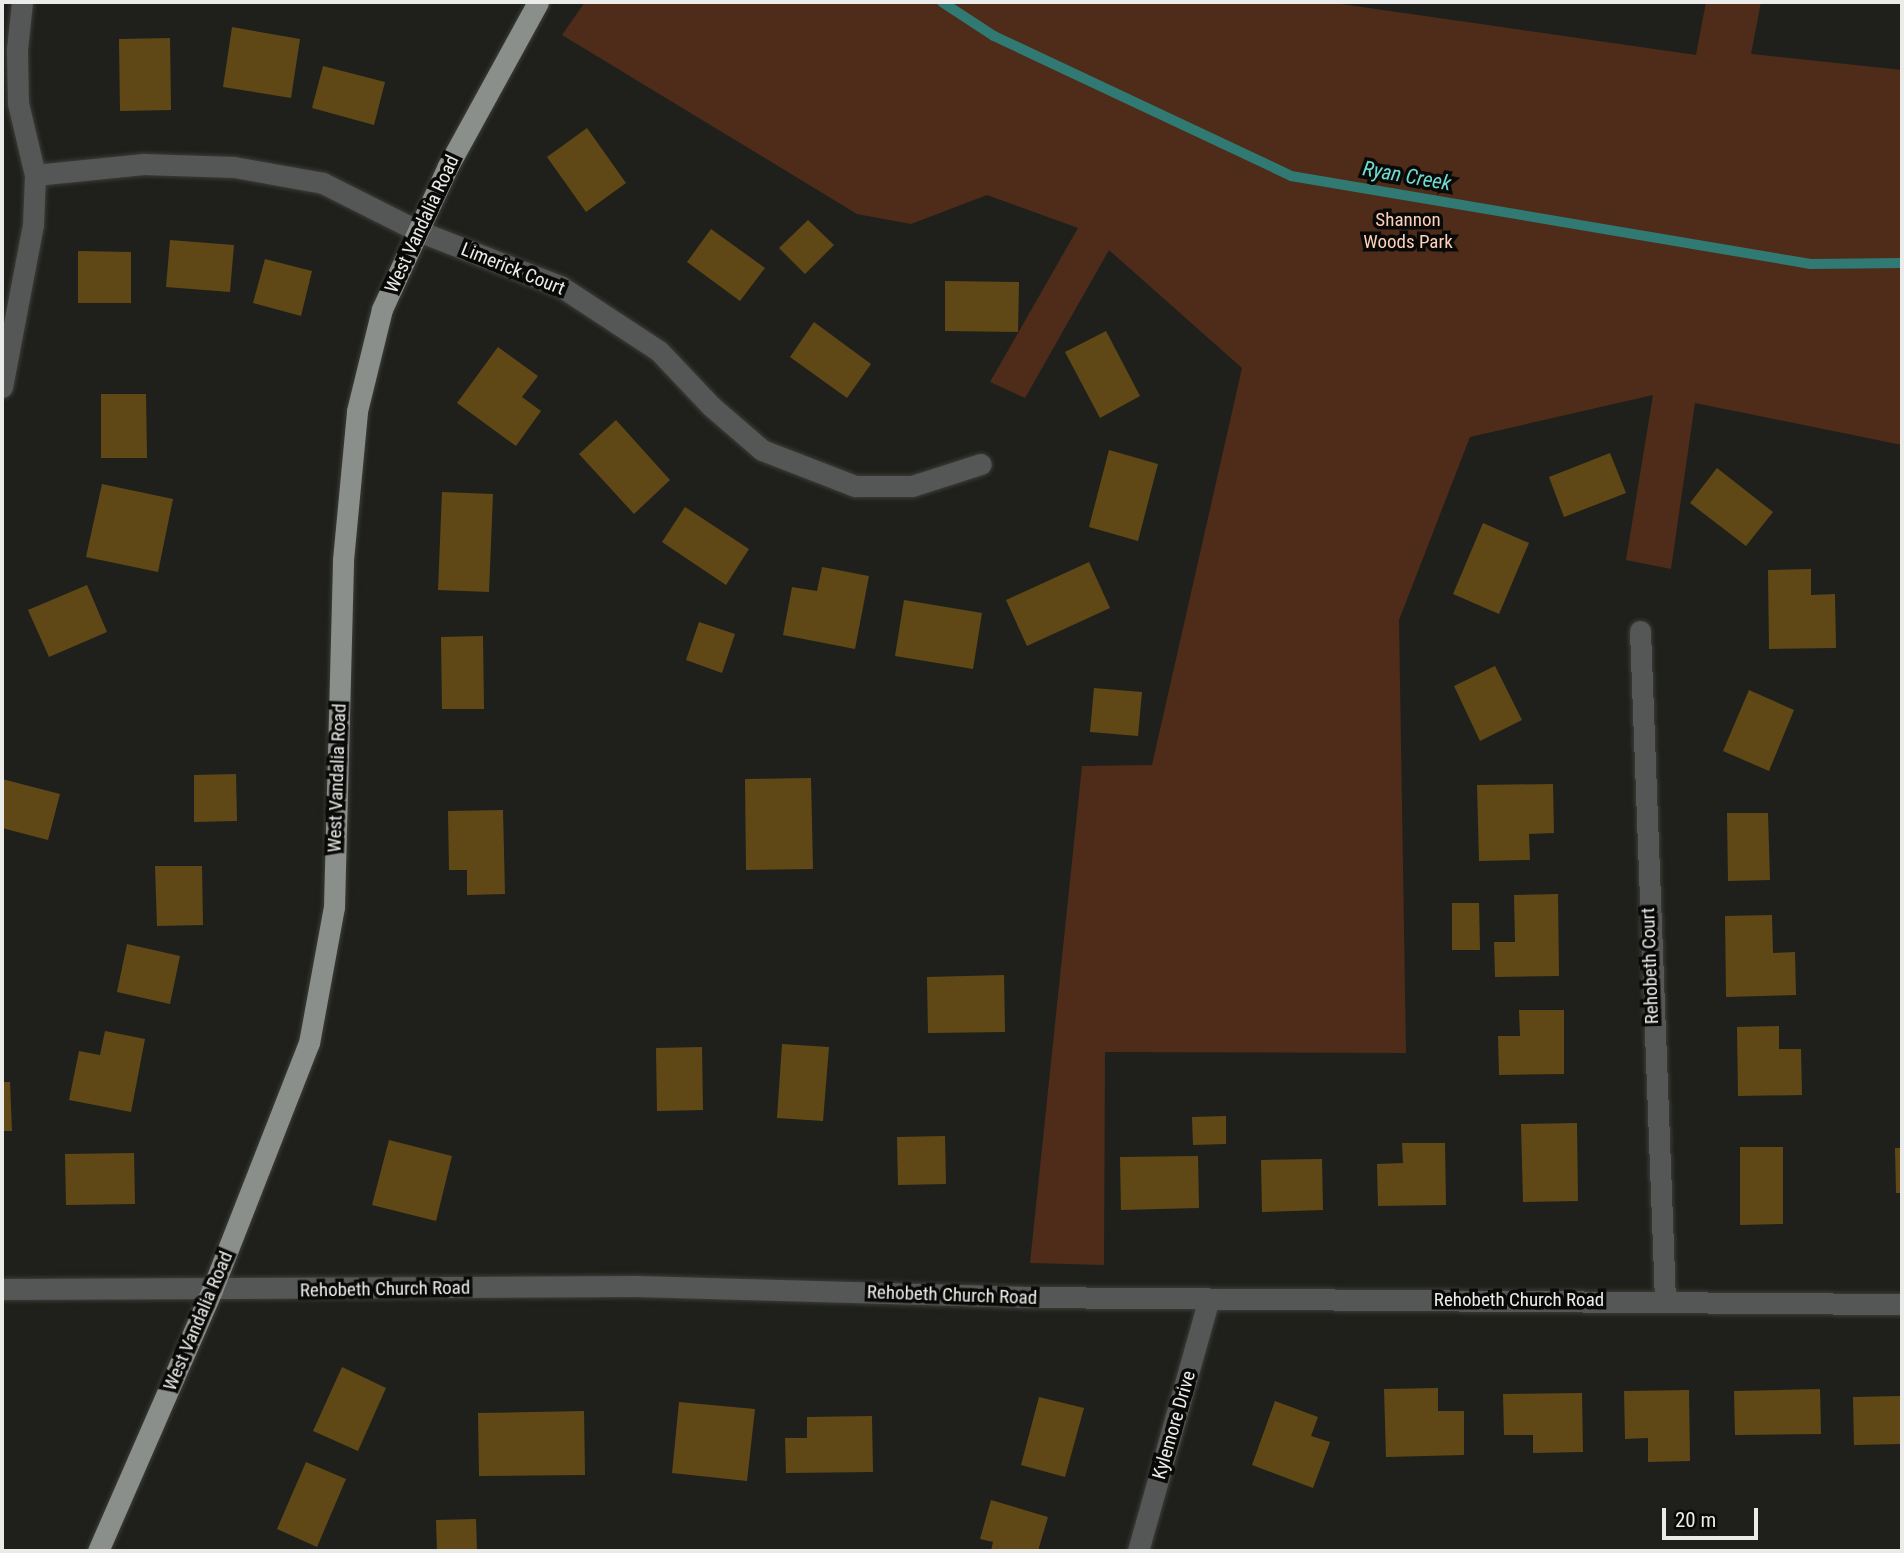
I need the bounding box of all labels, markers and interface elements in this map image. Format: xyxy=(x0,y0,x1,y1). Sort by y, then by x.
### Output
street label: West Vandalia Road xyxy=(380,152,464,296)
water label: Ryan Creek xyxy=(1361,156,1453,196)
park label: Shannon Woods Park xyxy=(1363,209,1453,253)
street label: Limerick Court xyxy=(458,238,568,300)
street label: West Vandalia Road xyxy=(323,703,351,853)
street label: Rehobeth Court xyxy=(1637,907,1663,1025)
street label: West Vandalia Road xyxy=(158,1248,238,1394)
street label: Rehobeth Church Road xyxy=(300,1276,470,1302)
street label: Rehobeth Church Road xyxy=(866,1281,1038,1309)
street label: Rehobeth Church Road xyxy=(1434,1289,1604,1311)
street label: Kylemore Drive xyxy=(1148,1368,1200,1482)
scale bar xyxy=(1666,1494,1762,1538)
text: 20 m xyxy=(1675,1508,1716,1532)

